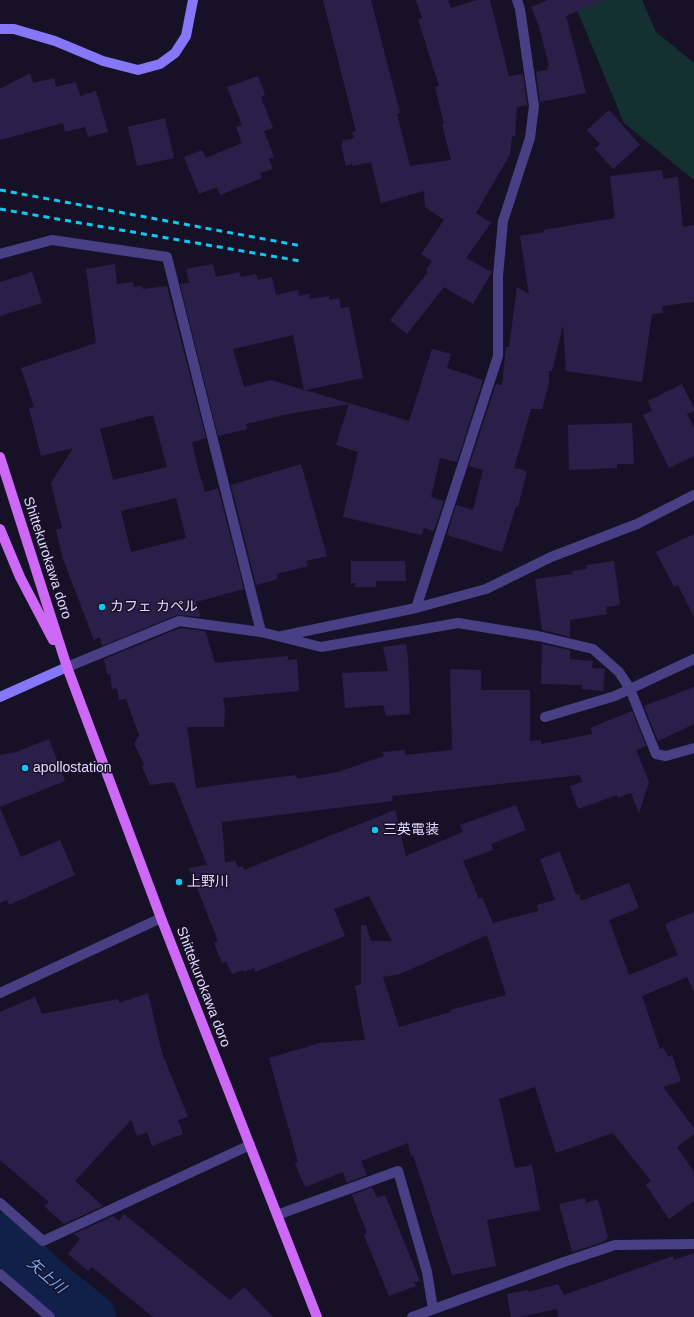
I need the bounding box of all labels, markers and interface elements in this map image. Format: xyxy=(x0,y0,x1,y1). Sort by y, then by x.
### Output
street label: Shittekurokawa doro xyxy=(19,495,75,621)
place label: カフェ カペル xyxy=(110,599,198,615)
marker: カフェ カペル xyxy=(97,602,107,612)
place label: apollostation xyxy=(33,760,112,776)
marker: apollostation xyxy=(20,763,30,773)
place label: 三英電装 xyxy=(383,822,439,838)
marker: 三英電装 xyxy=(370,825,380,835)
place label: 上野川 xyxy=(187,874,229,890)
marker: 上野川 xyxy=(174,877,184,887)
street label: Shittekurokawa doro xyxy=(172,924,234,1050)
water label: 矢上川 xyxy=(23,1254,69,1298)

